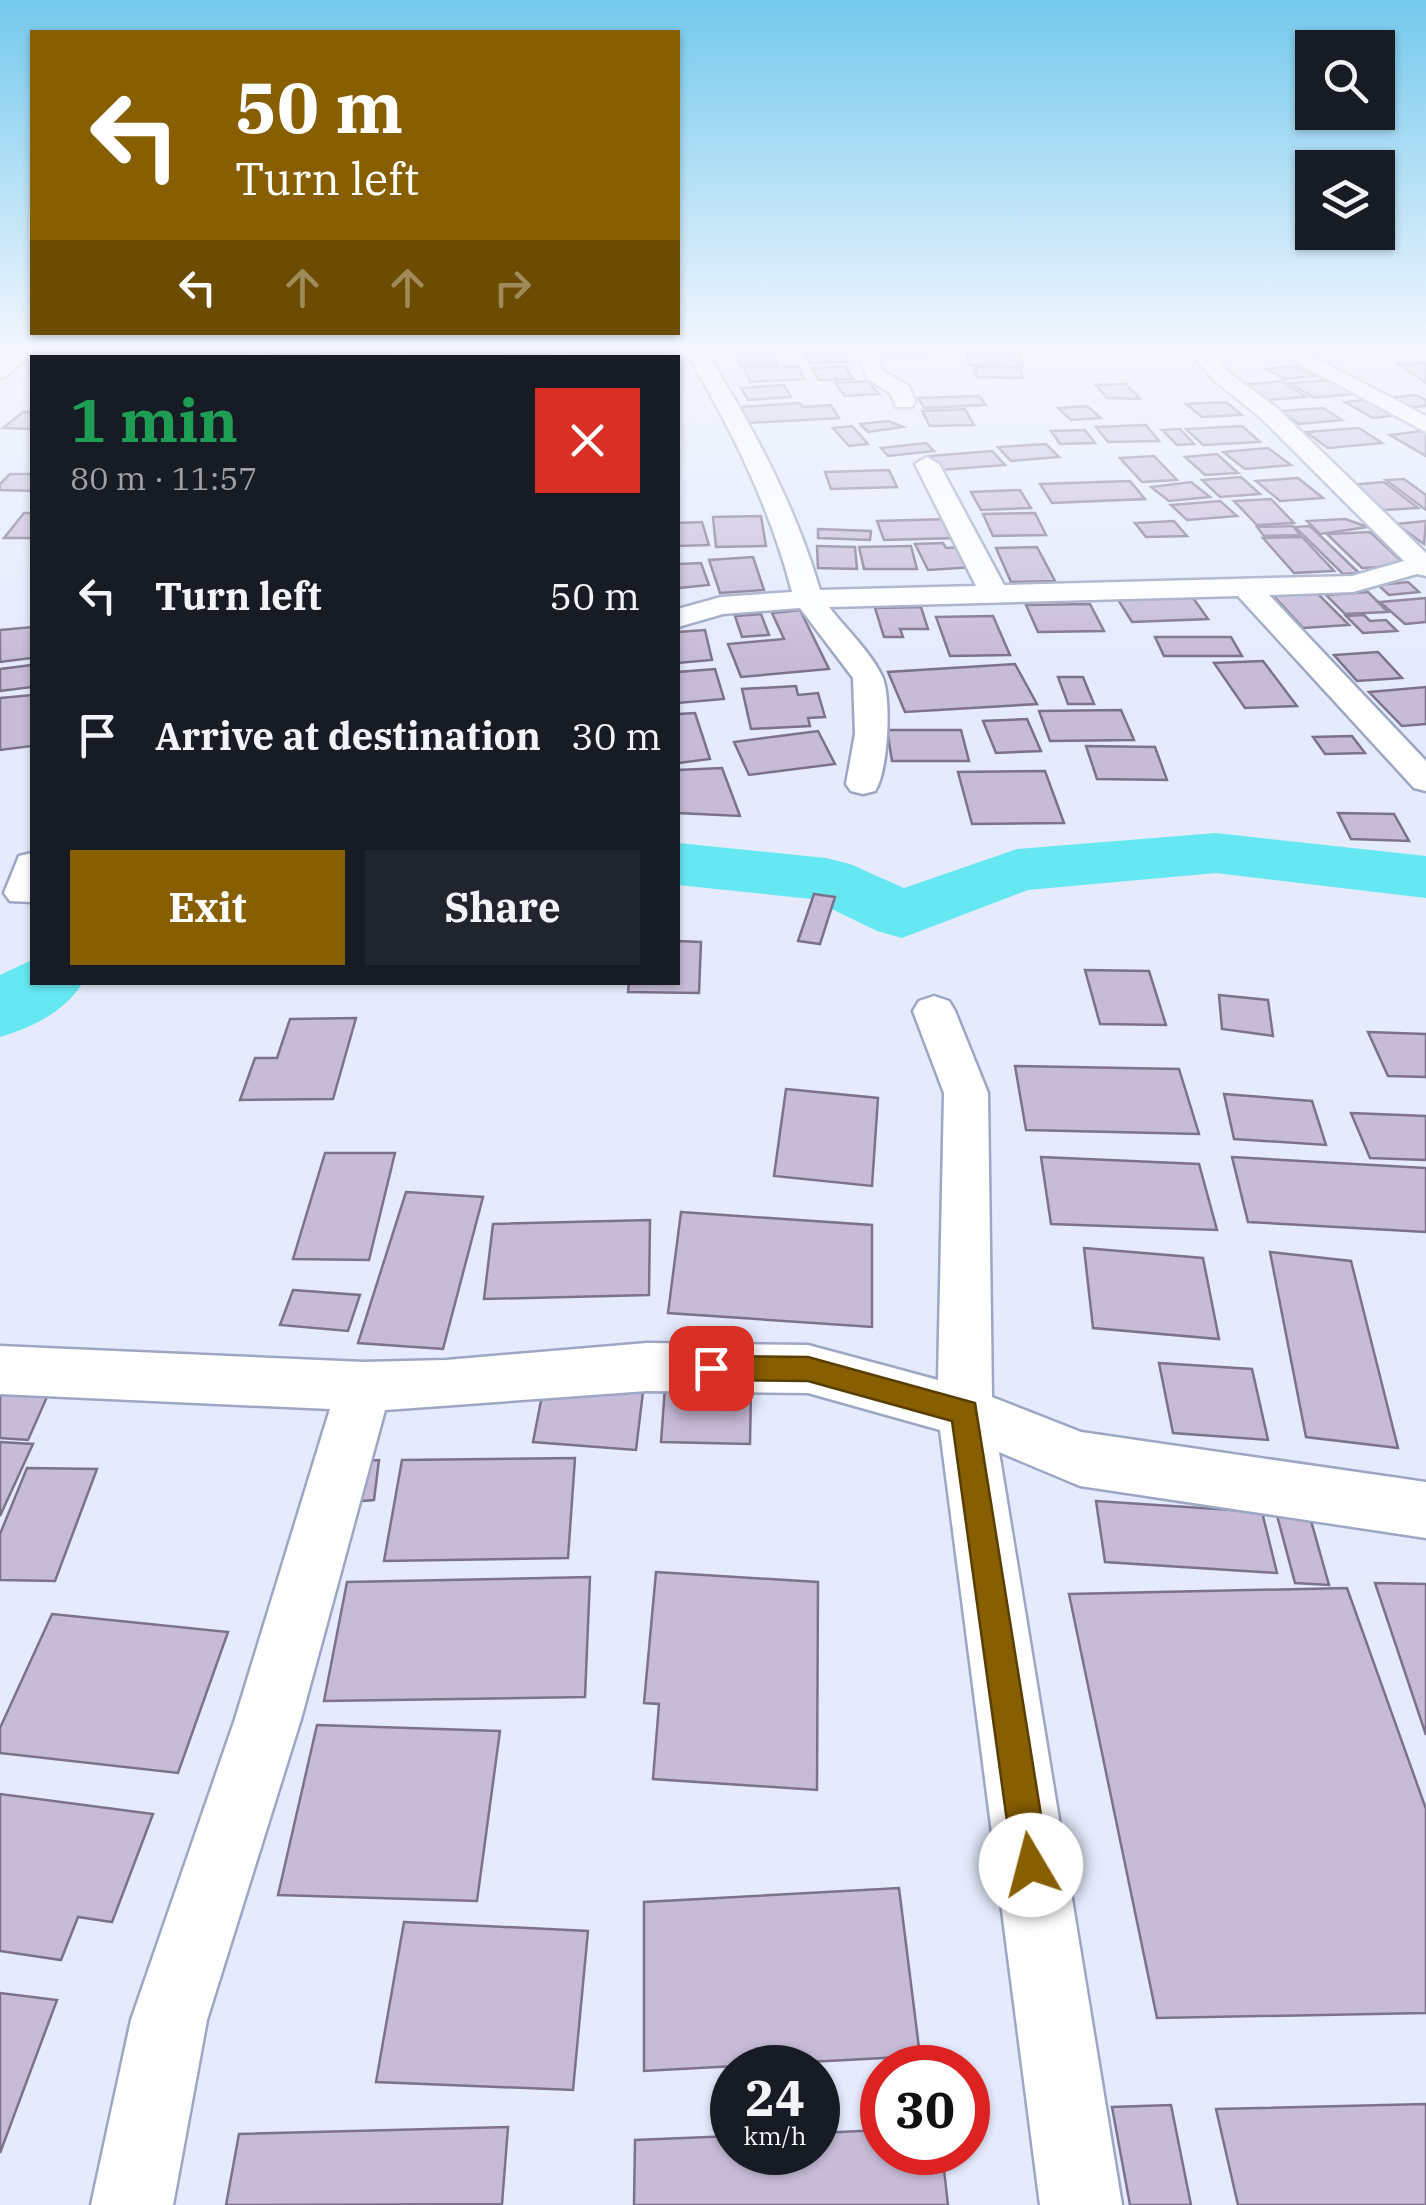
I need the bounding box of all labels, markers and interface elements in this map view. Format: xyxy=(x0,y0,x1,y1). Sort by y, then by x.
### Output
map controls xyxy=(1295,30,1395,250)
button: search xyxy=(1295,30,1395,130)
text: 50 m xyxy=(235,61,403,152)
icon: left xyxy=(70,70,200,200)
text: Turn left xyxy=(235,149,419,207)
button: layers xyxy=(1295,150,1395,250)
icon: left xyxy=(170,260,225,315)
icon: ahead xyxy=(275,260,330,315)
icon: ahead xyxy=(380,260,435,315)
icon: right xyxy=(485,260,540,315)
text: 1 min xyxy=(70,380,238,459)
button: close xyxy=(535,388,640,493)
text: 80 m · 11:57 xyxy=(70,457,258,499)
icon: left xyxy=(70,568,125,623)
text: Turn left xyxy=(155,571,322,620)
text: 50 m xyxy=(549,571,640,620)
icon: arrive xyxy=(70,708,125,763)
text: Arrive at destination xyxy=(155,711,541,760)
text: 30 m xyxy=(571,711,662,760)
button: Exit xyxy=(70,850,345,965)
button: Share xyxy=(365,850,640,965)
pin xyxy=(669,1326,754,1411)
icon: arrive xyxy=(684,1341,739,1396)
position arrow xyxy=(979,1813,1083,1917)
speed limit sign: 30 xyxy=(860,2045,990,2175)
text: 24 xyxy=(745,2065,805,2130)
text: km/h xyxy=(743,2119,807,2152)

